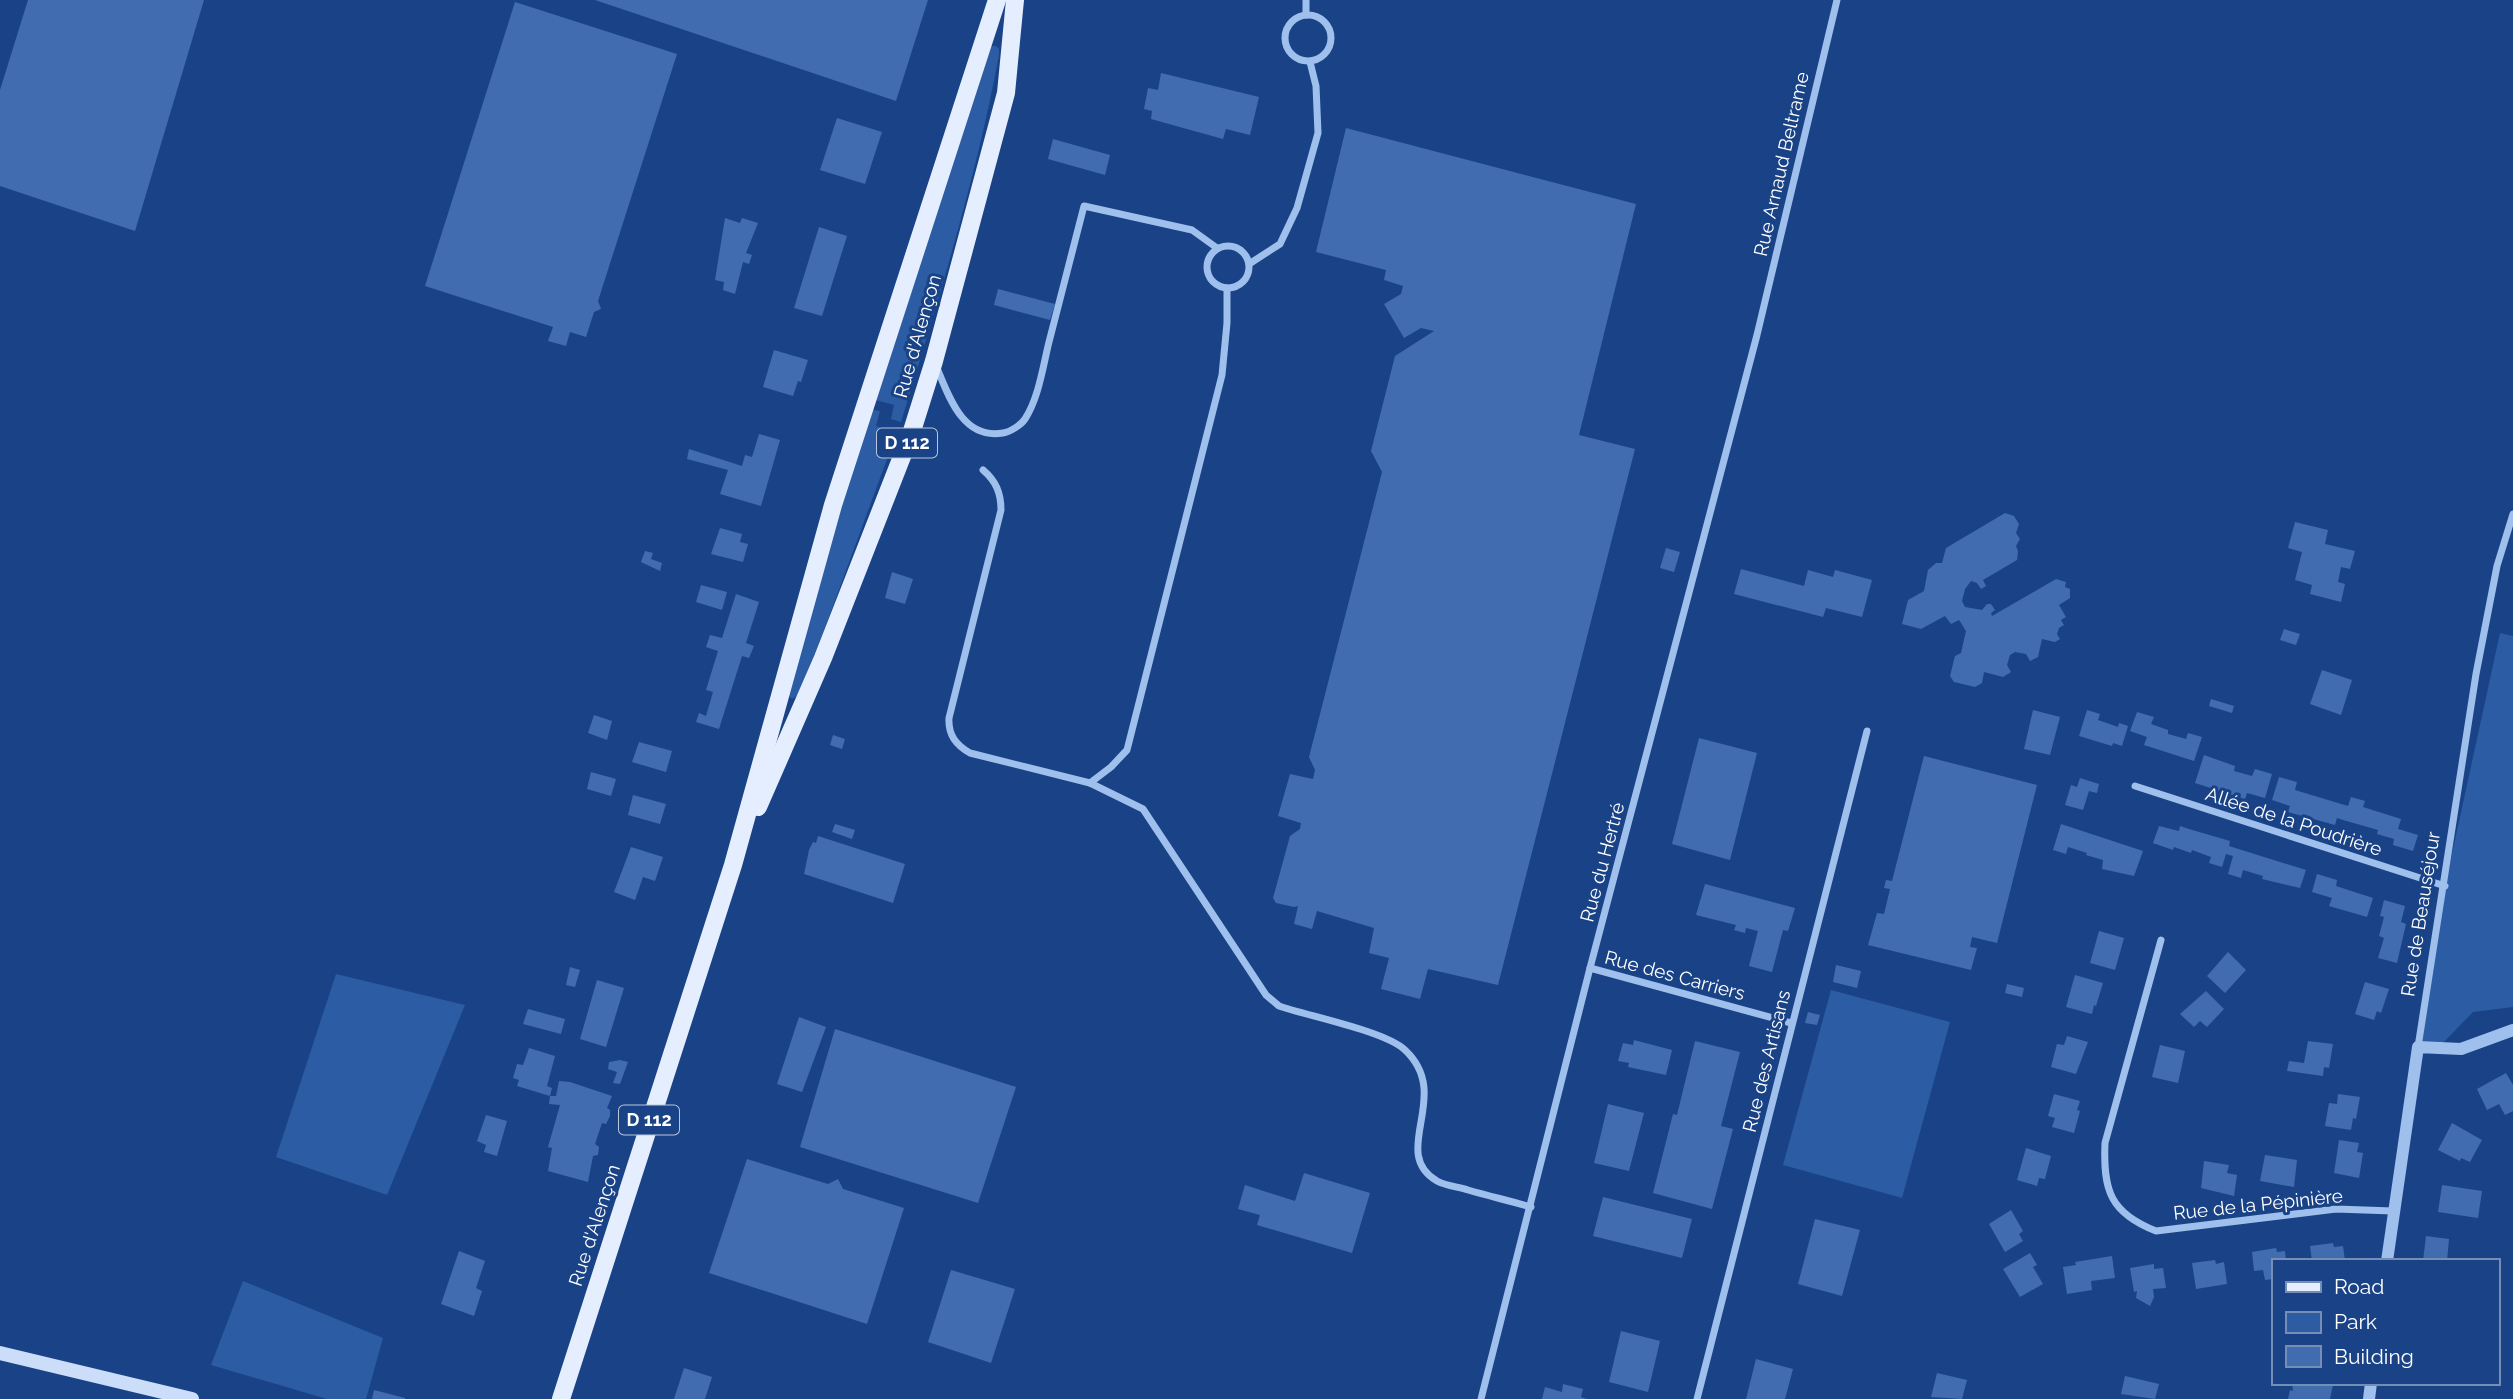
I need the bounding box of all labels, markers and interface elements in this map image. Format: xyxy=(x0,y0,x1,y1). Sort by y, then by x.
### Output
street label: Rue Arnaud Beltrame xyxy=(1749,70,1813,258)
street label: Rue d'Alençon xyxy=(889,272,945,400)
road number: D 112 xyxy=(877,428,937,458)
street label: Allée de la Poudrière xyxy=(2203,782,2385,860)
street label: Rue du Hertré xyxy=(1575,800,1629,924)
street label: Rue de Beauséjour xyxy=(2396,830,2444,998)
street label: Rue des Carriers xyxy=(1602,946,1748,1004)
street label: Rue des Artisans xyxy=(1738,988,1794,1134)
road number: D 112 xyxy=(619,1106,679,1134)
street label: Rue d'Alençon xyxy=(564,1161,624,1289)
street label: Rue de la Pépinière xyxy=(2172,1184,2344,1224)
legend xyxy=(2272,1259,2499,1385)
text: Road xyxy=(2334,1274,2384,1299)
text: Park xyxy=(2334,1309,2377,1334)
text: Building xyxy=(2334,1344,2414,1369)

